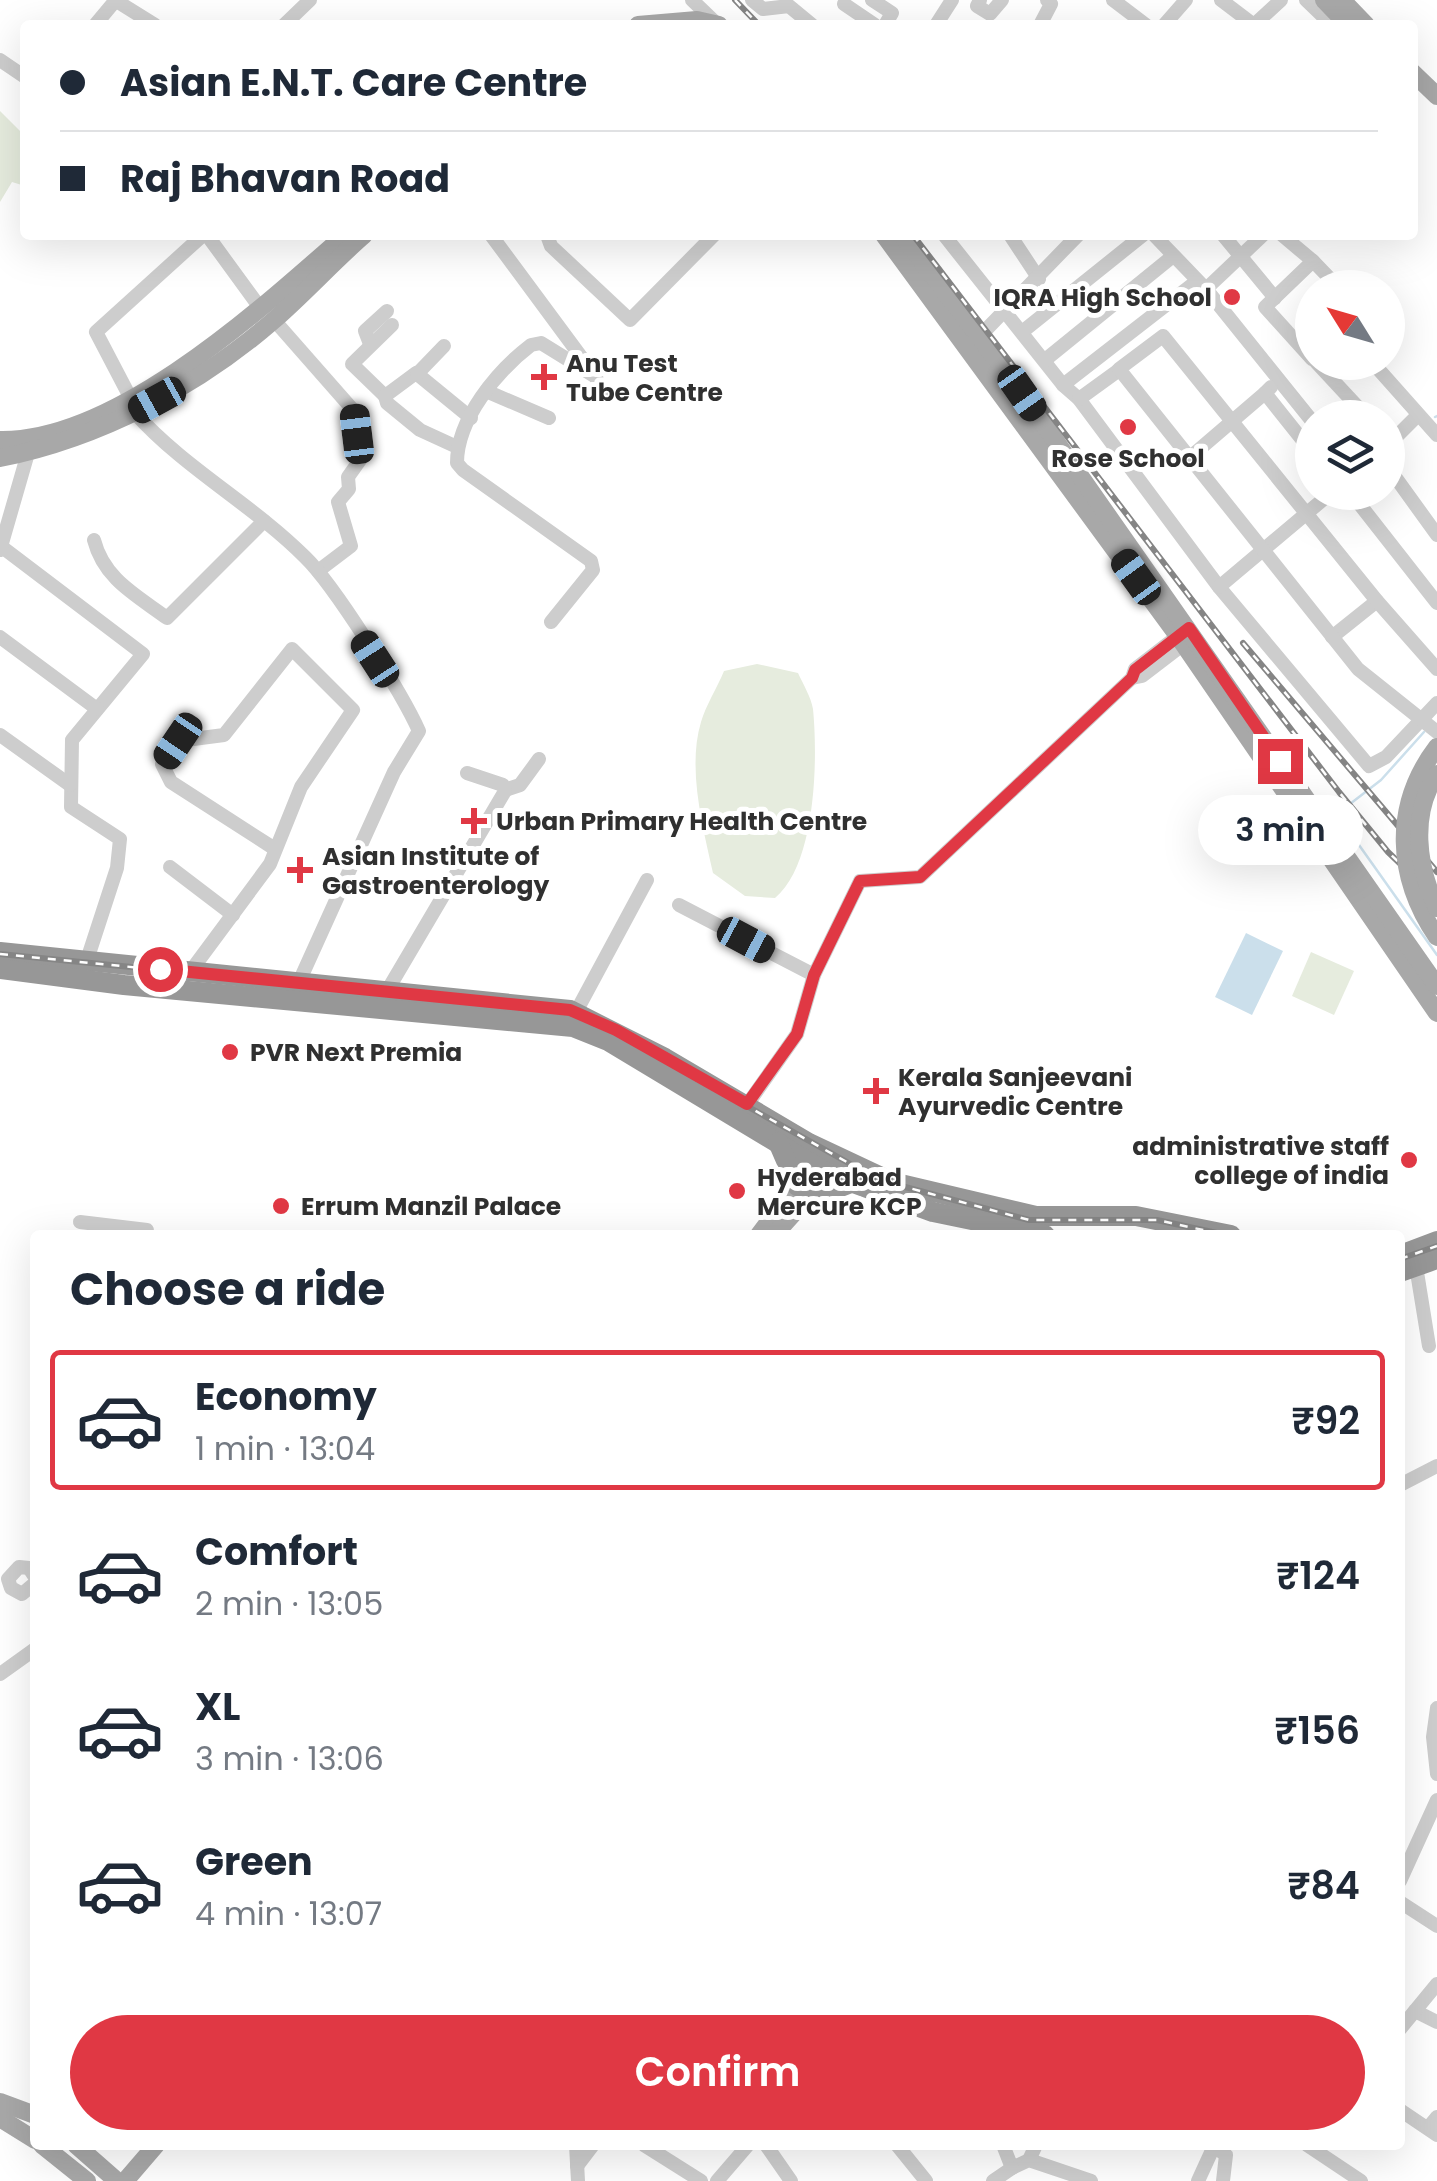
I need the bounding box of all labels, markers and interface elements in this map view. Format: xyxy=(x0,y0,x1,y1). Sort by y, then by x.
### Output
text: Asian E.N.T. Care Centre xyxy=(120,56,587,109)
text: Raj Bhavan Road xyxy=(120,152,450,205)
north arrow xyxy=(1295,270,1405,380)
map controls xyxy=(1295,270,1405,510)
place label: IQRA High School xyxy=(994,280,1212,315)
marker: IQRA High School xyxy=(1221,286,1243,308)
place label: Anu Test Tube Centre xyxy=(566,346,723,410)
car xyxy=(993,360,1051,426)
marker: Anu Test Tube Centre xyxy=(531,364,557,390)
car xyxy=(123,372,191,428)
button: layers xyxy=(1295,400,1405,510)
car xyxy=(338,402,376,466)
marker: Rose School xyxy=(1117,416,1139,438)
place label: Rose School xyxy=(1051,441,1205,476)
car xyxy=(1106,544,1166,610)
car xyxy=(346,626,404,692)
car xyxy=(149,708,207,774)
route end xyxy=(1258,739,1303,784)
callout: 3 min xyxy=(1198,796,1362,866)
place label: Urban Primary Health Centre xyxy=(496,804,867,839)
text: 3 min xyxy=(1235,807,1326,852)
marker: Urban Primary Health Centre xyxy=(461,808,487,834)
place label: Asian Institute of Gastroenterology xyxy=(322,839,549,903)
marker: Asian Institute of Gastroenterology xyxy=(287,857,313,883)
car xyxy=(712,913,780,967)
route start xyxy=(138,947,183,992)
place label: PVR Next Premia xyxy=(250,1035,462,1070)
marker: PVR Next Premia xyxy=(219,1041,241,1063)
place label: Kerala Sanjeevani Ayurvedic Centre xyxy=(898,1060,1132,1124)
marker: Kerala Sanjeevani Ayurvedic Centre xyxy=(863,1078,889,1104)
place label: administrative staff college of india xyxy=(1132,1129,1389,1193)
marker: administrative staff college of india xyxy=(1398,1149,1420,1171)
place label: Hyderabad Mercure KCP xyxy=(757,1160,922,1224)
marker: Hyderabad Mercure KCP xyxy=(726,1180,748,1202)
place label: Errum Manzil Palace xyxy=(301,1189,561,1224)
marker: Errum Manzil Palace xyxy=(270,1195,292,1217)
text: Choose a ride xyxy=(70,1258,385,1321)
text: Economy xyxy=(195,1370,377,1423)
icon: car xyxy=(75,1375,165,1465)
text: ₹92 xyxy=(1291,1394,1360,1447)
text: 1 min · 13:04 xyxy=(195,1426,375,1471)
text: Comfort xyxy=(195,1525,358,1578)
icon: car xyxy=(75,1530,165,1620)
text: ₹124 xyxy=(1276,1549,1360,1602)
text: 2 min · 13:05 xyxy=(195,1581,383,1626)
text: XL xyxy=(195,1680,240,1733)
icon: car xyxy=(75,1685,165,1775)
text: ₹156 xyxy=(1274,1704,1360,1757)
text: 3 min · 13:06 xyxy=(195,1736,384,1781)
text: Green xyxy=(195,1835,313,1888)
icon: car xyxy=(75,1840,165,1930)
text: ₹84 xyxy=(1287,1859,1360,1912)
text: 4 min · 13:07 xyxy=(195,1891,382,1936)
button: Confirm xyxy=(70,2015,1365,2130)

